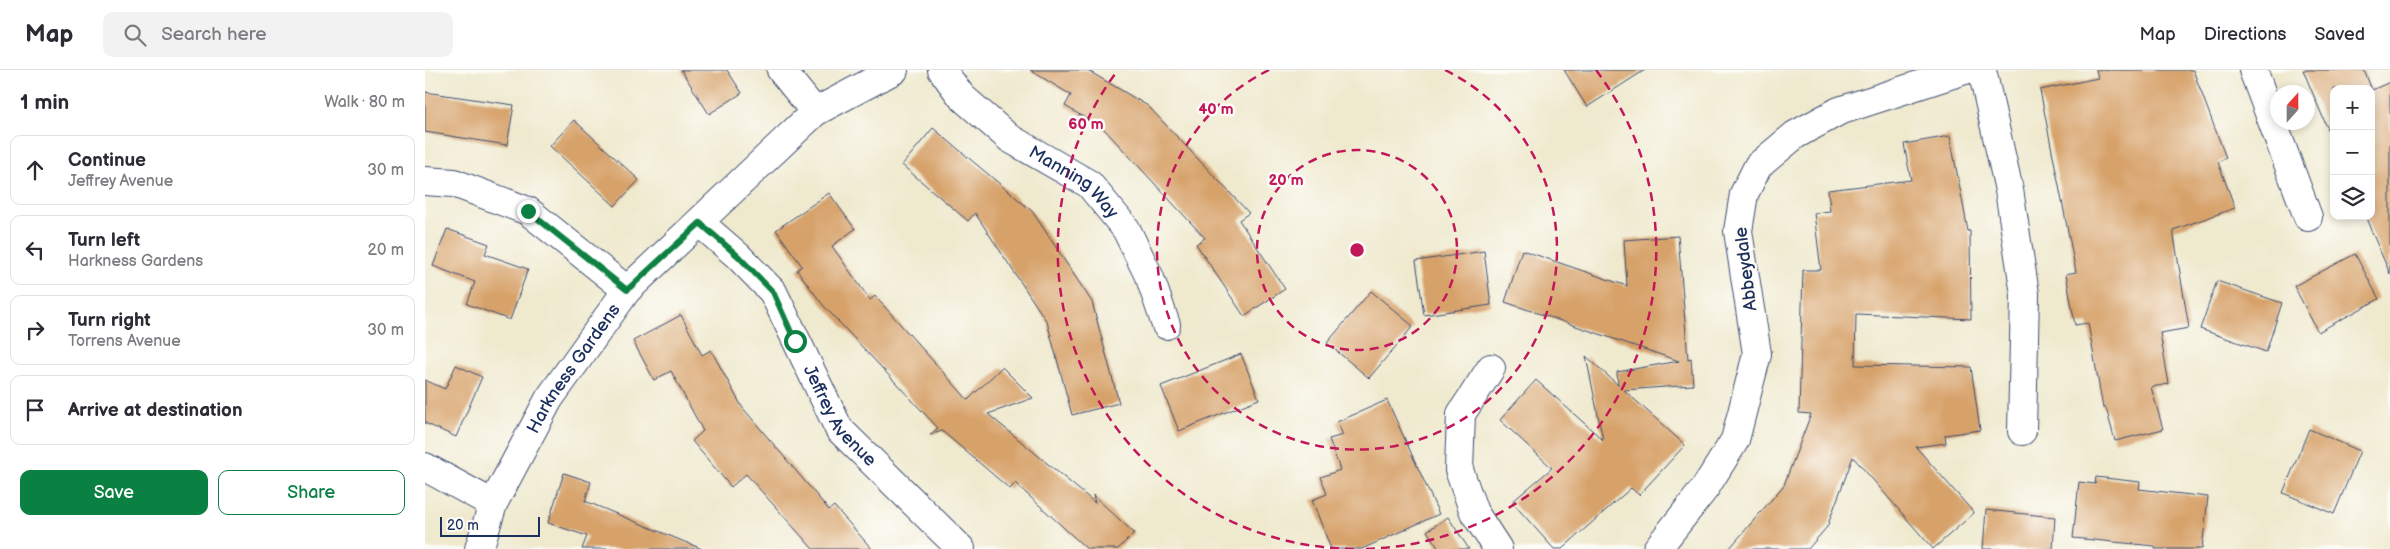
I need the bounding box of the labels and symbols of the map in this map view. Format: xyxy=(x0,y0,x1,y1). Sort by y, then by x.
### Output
north arrow xyxy=(2270,85,2315,130)
text: 40 m xyxy=(1198,100,1234,119)
text: 60 m xyxy=(1068,115,1104,134)
street label: Manning Way xyxy=(1025,141,1124,223)
text: 20 m xyxy=(1269,171,1304,190)
route end xyxy=(517,200,540,223)
street label: Abbeydale xyxy=(1730,225,1762,312)
centre of rings xyxy=(1348,241,1366,259)
street label: Harkness Gardens xyxy=(522,299,624,437)
route start xyxy=(784,330,807,353)
street label: Jeffrey Avenue xyxy=(799,362,881,471)
scale bar xyxy=(440,514,540,537)

